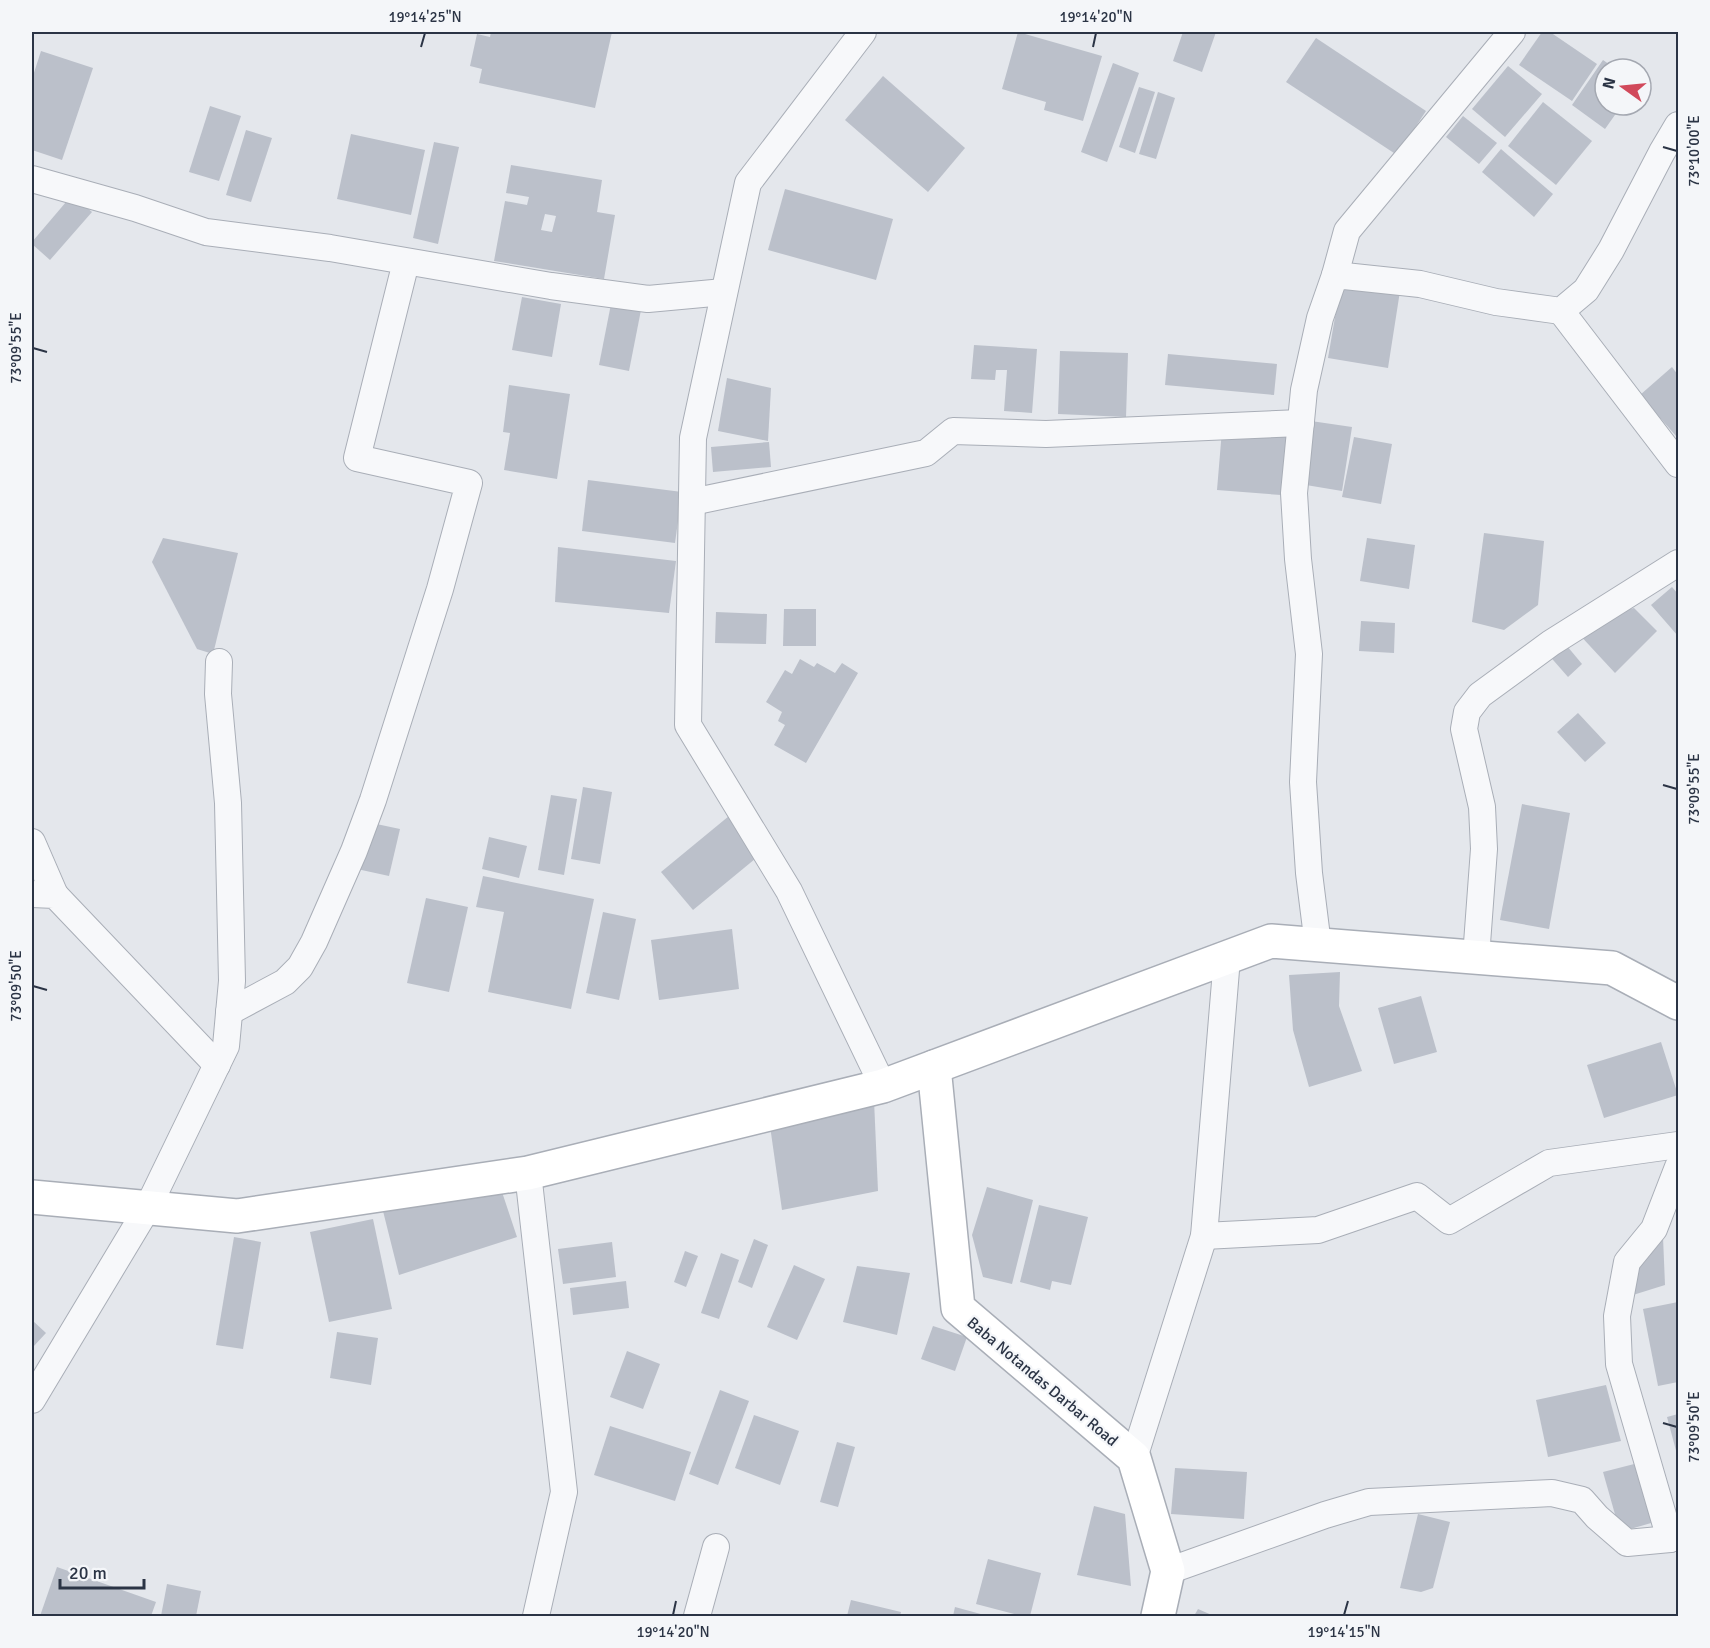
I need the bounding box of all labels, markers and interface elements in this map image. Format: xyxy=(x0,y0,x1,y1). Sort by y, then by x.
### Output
text: 19°14'25"N xyxy=(388,8,462,26)
text: 19°14'20"N xyxy=(1059,8,1133,26)
north arrow xyxy=(1593,57,1653,117)
text: N xyxy=(1598,75,1621,91)
text: 73°10'00"E xyxy=(1685,115,1703,187)
text: 73°09'55"E xyxy=(7,312,25,384)
text: 73°09'55"E xyxy=(1685,753,1703,825)
text: 73°09'50"E xyxy=(7,950,25,1022)
street label: Baba Notandas Darbar Road xyxy=(963,1313,1122,1451)
text: 73°09'50"E xyxy=(1685,1391,1703,1463)
scale bar xyxy=(60,1552,144,1590)
text: 20 m xyxy=(69,1562,107,1584)
text: 19°14'20"N xyxy=(636,1623,710,1641)
text: 19°14'15"N xyxy=(1307,1623,1381,1641)

